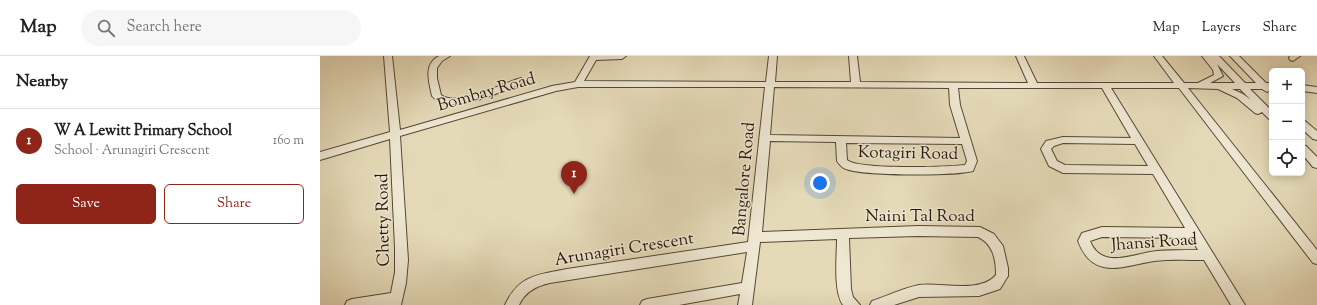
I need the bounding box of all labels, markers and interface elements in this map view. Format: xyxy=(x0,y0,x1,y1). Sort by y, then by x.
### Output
search box xyxy=(81,10,361,46)
text: Map xyxy=(20,14,57,41)
icon: search xyxy=(95,17,117,39)
text: Search here xyxy=(127,17,202,38)
text: Map xyxy=(1153,18,1180,38)
text: Layers xyxy=(1202,18,1240,38)
text: Share xyxy=(1262,18,1297,38)
street label: Bombay Road xyxy=(435,67,539,118)
map controls xyxy=(1269,68,1305,176)
button: + xyxy=(1269,68,1305,104)
text: Nearby xyxy=(16,70,68,94)
button: − xyxy=(1269,104,1305,140)
text: W A Lewitt Primary School xyxy=(54,121,232,142)
street label: Bangalore Road xyxy=(728,121,762,237)
text: 1 xyxy=(27,132,31,150)
text: 160 m xyxy=(273,132,304,150)
button: locate xyxy=(1269,140,1305,176)
street label: Kotagiri Road xyxy=(858,141,959,167)
text: School · Arunagiri Crescent xyxy=(54,142,209,160)
pin: 1 xyxy=(561,161,587,194)
street label: Chetty Road xyxy=(371,173,397,267)
your location xyxy=(810,173,830,193)
button: Save xyxy=(16,184,156,224)
button: Share xyxy=(164,184,304,224)
street label: Naini Tal Road xyxy=(865,205,975,229)
street label: Arunagiri Crescent xyxy=(553,227,696,273)
street label: Jhansi Road xyxy=(1109,228,1198,258)

